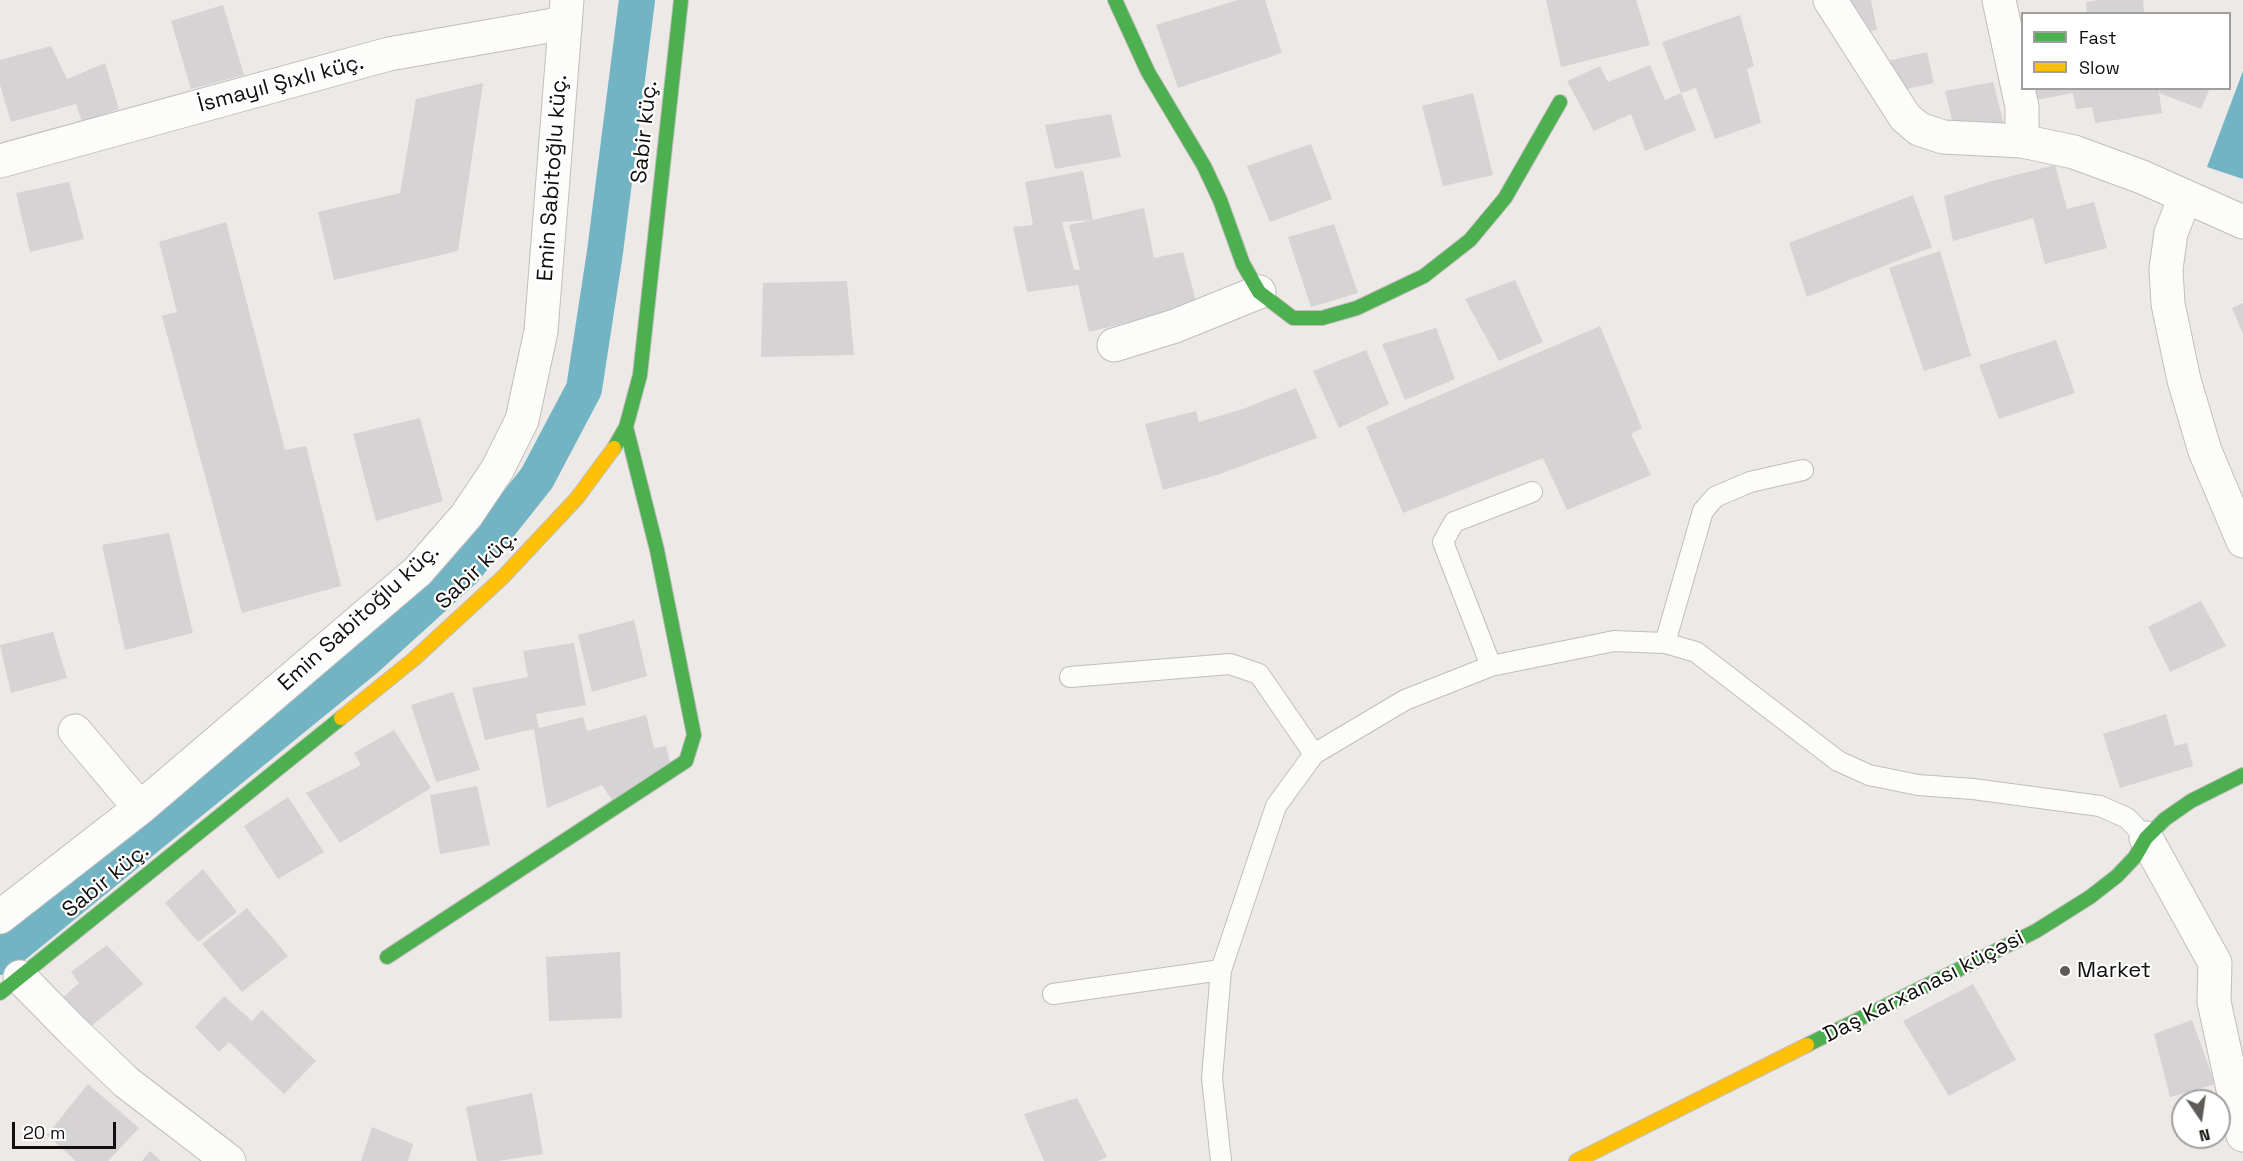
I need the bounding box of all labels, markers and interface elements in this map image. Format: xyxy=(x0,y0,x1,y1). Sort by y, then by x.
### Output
legend xyxy=(2021,12,2231,90)
text: Fast xyxy=(2079,26,2116,49)
street label: İsmayıl Şıxlı küç. xyxy=(195,49,367,119)
text: Slow xyxy=(2079,56,2120,79)
street label: Emin Sabitoğlu küç. xyxy=(533,74,573,282)
street label: Sabir küç. xyxy=(626,79,664,185)
street label: Sabir küç. xyxy=(431,525,523,615)
street label: Emin Sabitoğlu küç. xyxy=(273,539,445,697)
street label: Sabir küç. xyxy=(57,838,155,924)
street label: Daş Karxanası küçəsi xyxy=(1819,925,2029,1049)
place label: Market xyxy=(2077,958,2151,984)
marker: Market xyxy=(2058,964,2072,978)
north arrow xyxy=(2171,1089,2231,1149)
scale bar xyxy=(15,1110,118,1148)
text: 20 m xyxy=(23,1121,66,1144)
text: N xyxy=(2197,1124,2212,1147)

